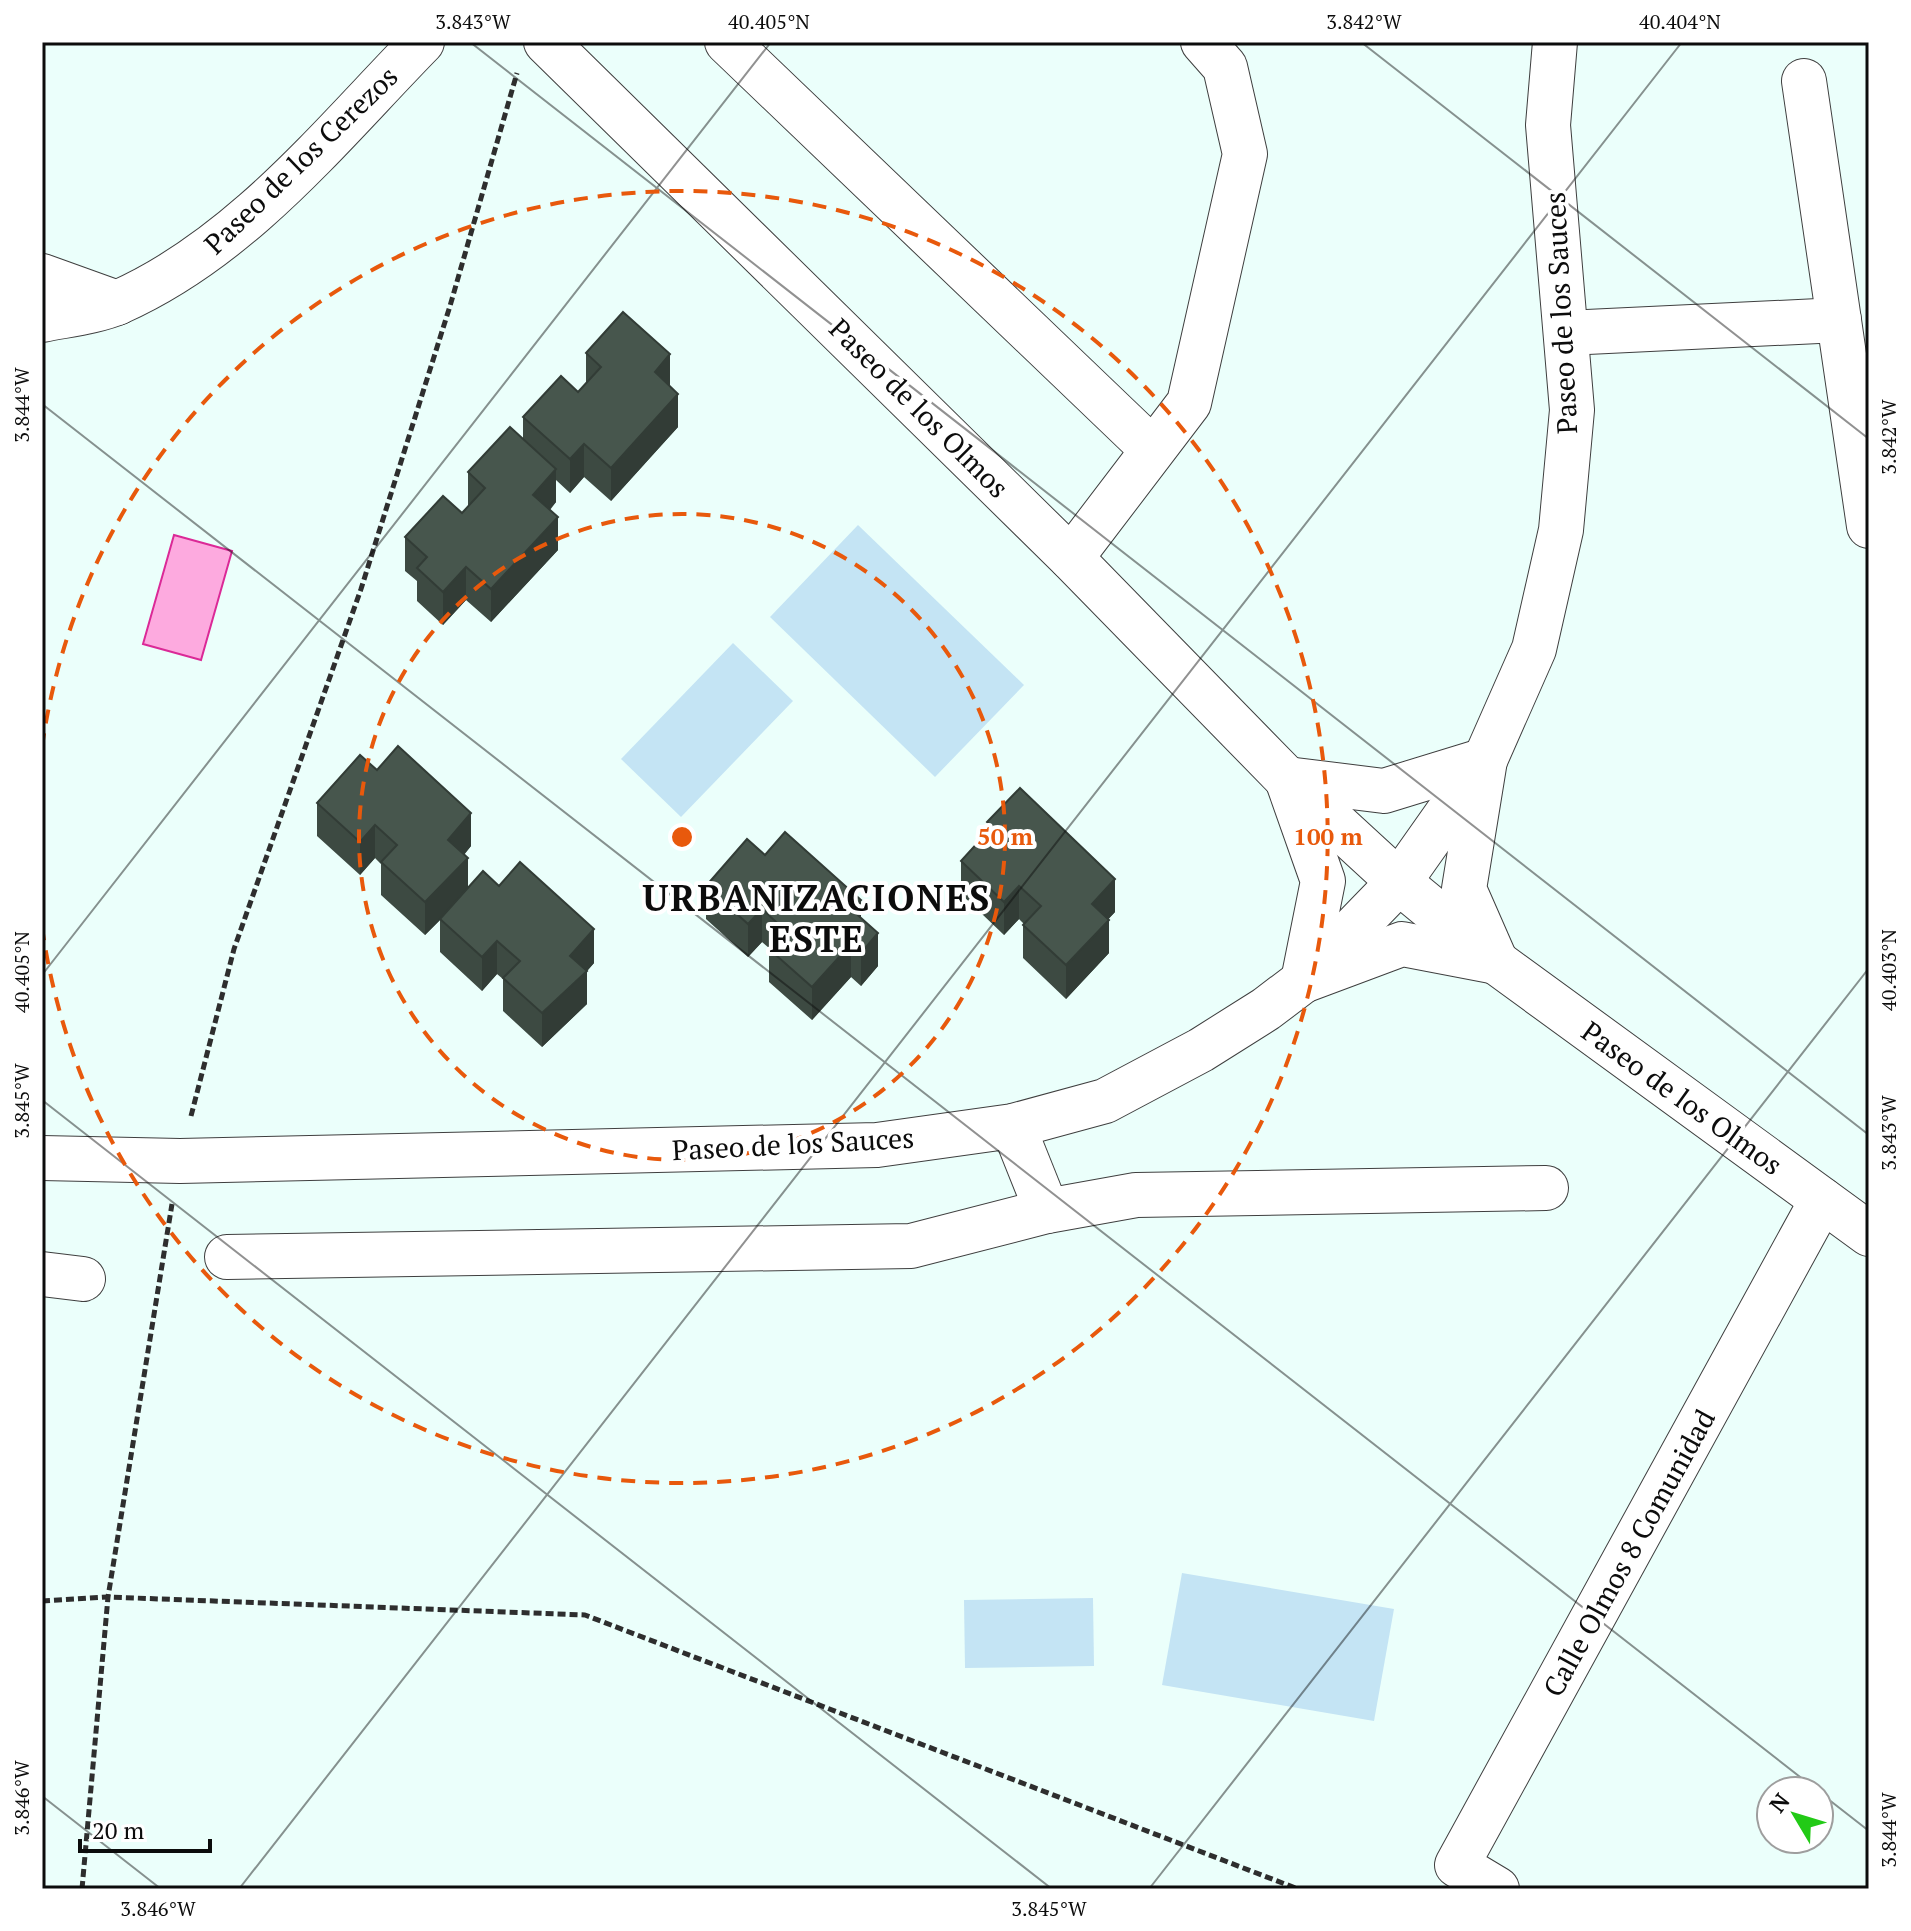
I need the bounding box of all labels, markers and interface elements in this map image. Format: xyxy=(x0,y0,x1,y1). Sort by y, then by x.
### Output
text: 3.843°W xyxy=(435,8,511,35)
text: 40.405°N xyxy=(728,8,810,35)
text: 3.842°W xyxy=(1326,8,1402,35)
text: 40.404°N xyxy=(1639,8,1721,35)
street label: Paseo de los Cerezos xyxy=(196,58,405,262)
street label: Paseo de los Sauces xyxy=(1536,191,1585,435)
street label: Paseo de los Olmos xyxy=(822,310,1017,505)
text: 3.844°W xyxy=(8,367,35,443)
text: 3.842°W xyxy=(1875,399,1902,475)
text: 50 m xyxy=(977,820,1033,852)
text: 100 m xyxy=(1293,820,1363,852)
centre of rings xyxy=(668,823,696,851)
district label: URBANIZACIONES ESTE xyxy=(643,874,991,962)
text: 40.403°N xyxy=(1875,929,1902,1011)
text: 40.405°N xyxy=(8,931,35,1013)
street label: Paseo de los Olmos xyxy=(1575,1012,1790,1183)
text: 3.845°W xyxy=(8,1063,35,1139)
text: 3.843°W xyxy=(1875,1095,1902,1171)
street label: Paseo de los Sauces xyxy=(671,1119,915,1168)
street label: Calle Olmos 8 Comunidad xyxy=(1534,1403,1723,1703)
text: 3.846°W xyxy=(8,1760,35,1836)
north arrow xyxy=(1755,1775,1835,1855)
text: N xyxy=(1762,1787,1796,1818)
text: 3.844°W xyxy=(1875,1792,1902,1868)
scale bar xyxy=(80,1803,210,1853)
text: 20 m xyxy=(92,1814,144,1846)
text: 3.846°W xyxy=(120,1895,196,1922)
text: 3.845°W xyxy=(1011,1895,1087,1922)

